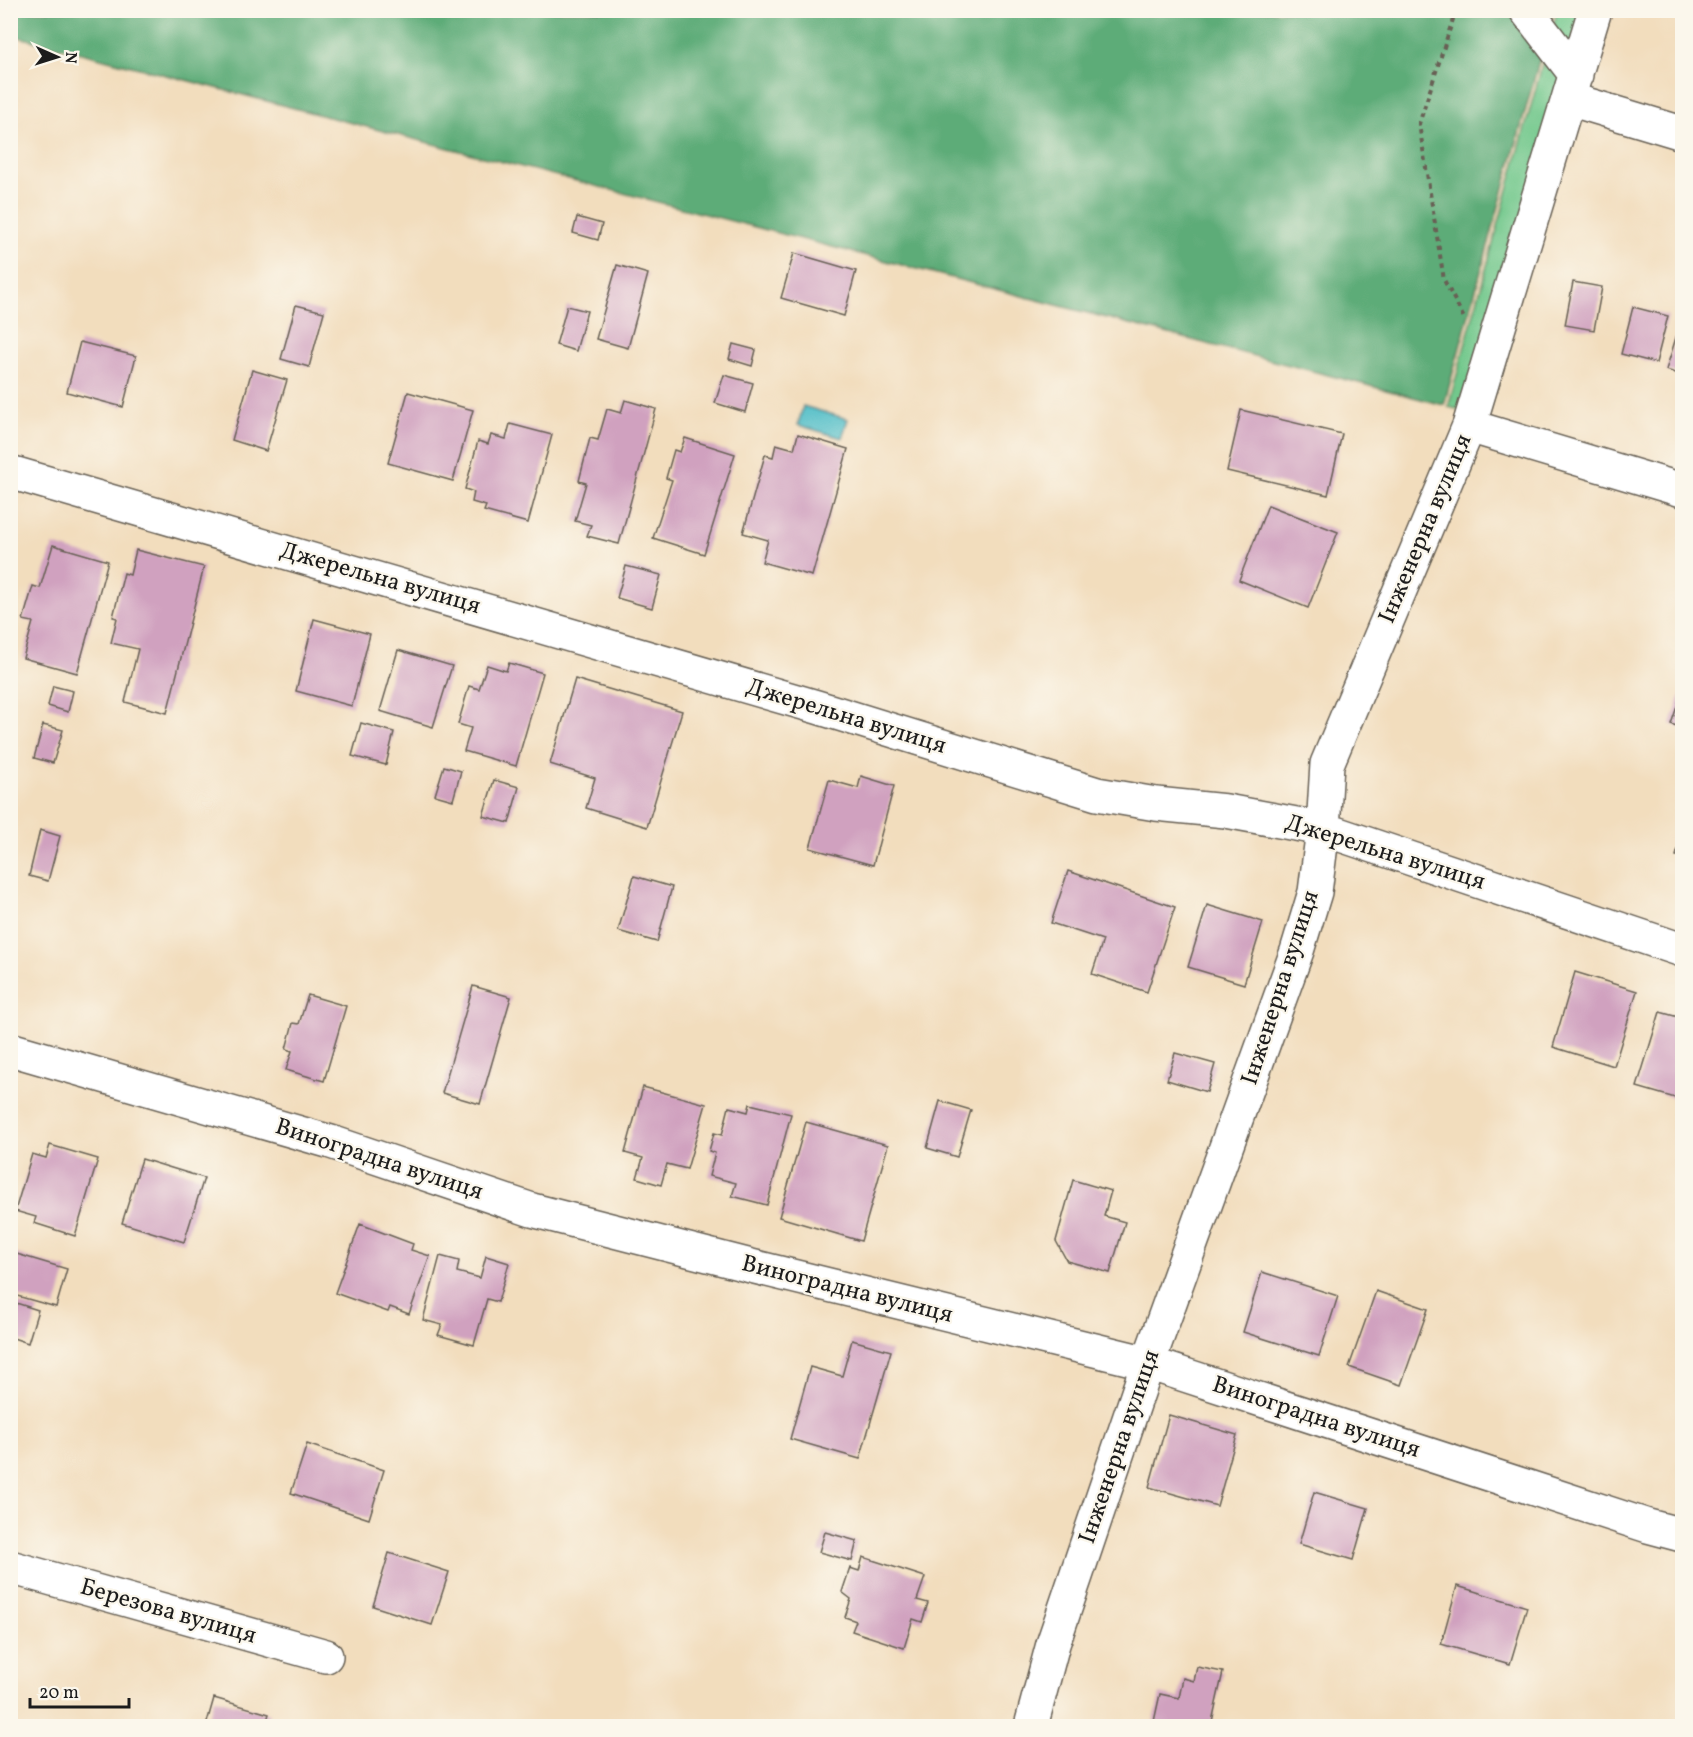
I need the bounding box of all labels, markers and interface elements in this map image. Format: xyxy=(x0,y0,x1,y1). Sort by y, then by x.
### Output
north arrow xyxy=(27,27,87,87)
text: N xyxy=(59,51,81,64)
street label: Інженерна вулиця xyxy=(1371,429,1481,629)
street label: Джерельна вулиця xyxy=(276,534,484,624)
street label: Джерельна вулиця xyxy=(742,670,950,764)
street label: Джерельна вулиця xyxy=(1281,806,1489,900)
street label: Інженерна вулиця xyxy=(1233,886,1329,1090)
street label: Виноградна вулиця xyxy=(271,1110,487,1210)
street label: Виноградна вулиця xyxy=(738,1247,956,1333)
street label: Інженерна вулиця xyxy=(1071,1346,1169,1548)
street label: Виноградна вулиця xyxy=(1208,1368,1424,1468)
street label: Березова вулиця xyxy=(76,1571,260,1653)
scale bar xyxy=(30,1671,129,1709)
text: 20 m xyxy=(39,1681,79,1706)

